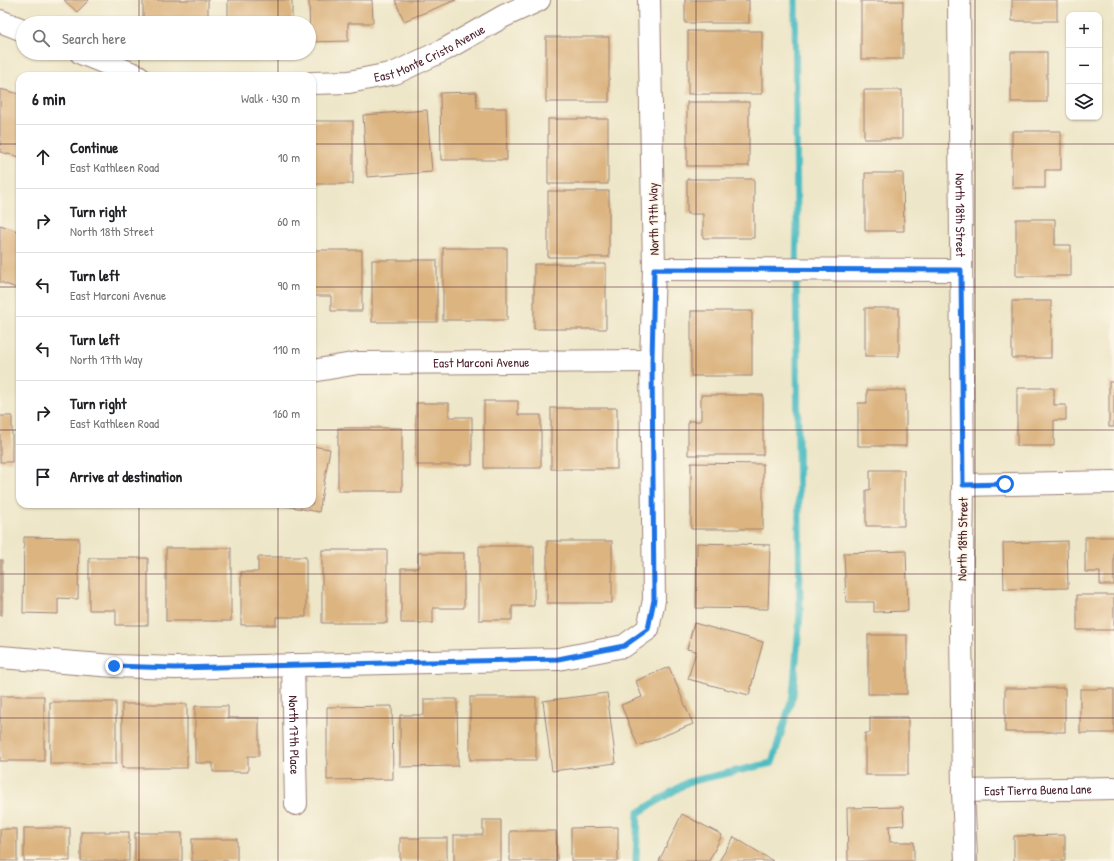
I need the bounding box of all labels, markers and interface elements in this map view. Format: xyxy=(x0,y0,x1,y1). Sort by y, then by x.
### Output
map controls xyxy=(1066,12,1102,120)
button: + xyxy=(1066,12,1102,48)
search box xyxy=(16,16,316,60)
street label: East Monte Cristo Avenue xyxy=(372,20,488,86)
icon: search xyxy=(30,27,52,49)
text: Search here xyxy=(62,28,126,49)
button: − xyxy=(1066,48,1102,84)
button: layers xyxy=(1066,84,1102,120)
text: 6 min xyxy=(32,87,66,110)
text: Walk · 430 m xyxy=(241,89,300,107)
text: Continue xyxy=(70,137,118,158)
icon: ahead xyxy=(32,146,54,168)
text: 10 m xyxy=(278,148,300,166)
text: East Kathleen Road xyxy=(70,158,159,176)
street label: North 18th Street xyxy=(951,173,970,257)
street label: North 17th Way xyxy=(643,182,663,256)
text: Turn right xyxy=(70,201,126,222)
icon: right xyxy=(32,210,54,232)
text: 60 m xyxy=(277,212,300,230)
text: North 18th Street xyxy=(70,222,154,240)
text: Turn left xyxy=(70,265,120,286)
icon: left xyxy=(32,274,54,296)
text: 90 m xyxy=(278,276,300,294)
text: East Marconi Avenue xyxy=(70,286,166,304)
text: Turn left xyxy=(70,329,120,350)
icon: left xyxy=(32,338,54,360)
text: 110 m xyxy=(273,340,300,358)
text: North 17th Way xyxy=(70,350,143,368)
street label: East Marconi Avenue xyxy=(433,353,530,371)
text: Turn right xyxy=(70,393,126,414)
icon: right xyxy=(32,402,54,424)
text: 160 m xyxy=(272,404,300,422)
text: East Kathleen Road xyxy=(70,414,159,432)
icon: arrive xyxy=(32,466,54,488)
text: Arrive at destination xyxy=(70,466,182,487)
route start xyxy=(996,475,1014,493)
street label: North 18th Street xyxy=(952,497,972,581)
route end xyxy=(105,657,123,675)
street label: North 17th Place xyxy=(285,695,304,775)
street label: East Tierra Buena Lane xyxy=(984,779,1092,800)

